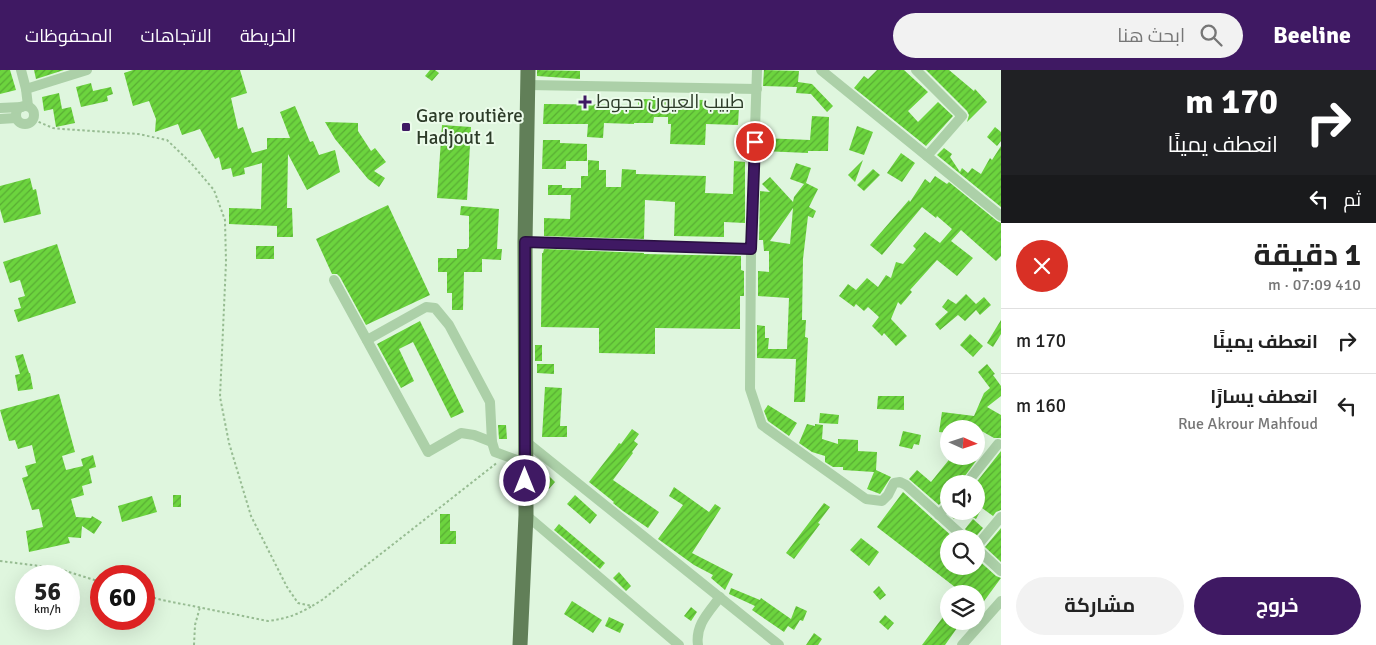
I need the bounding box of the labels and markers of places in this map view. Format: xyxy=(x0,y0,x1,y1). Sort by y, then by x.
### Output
place label: طبيب العيون حجوط xyxy=(596,90,744,114)
marker: طبيب العيون حجوط xyxy=(578,95,592,109)
place label: Gare routière Hadjout 1 xyxy=(416,104,523,150)
marker: Gare routière Hadjout 1 xyxy=(400,121,412,133)
pin xyxy=(734,121,776,163)

